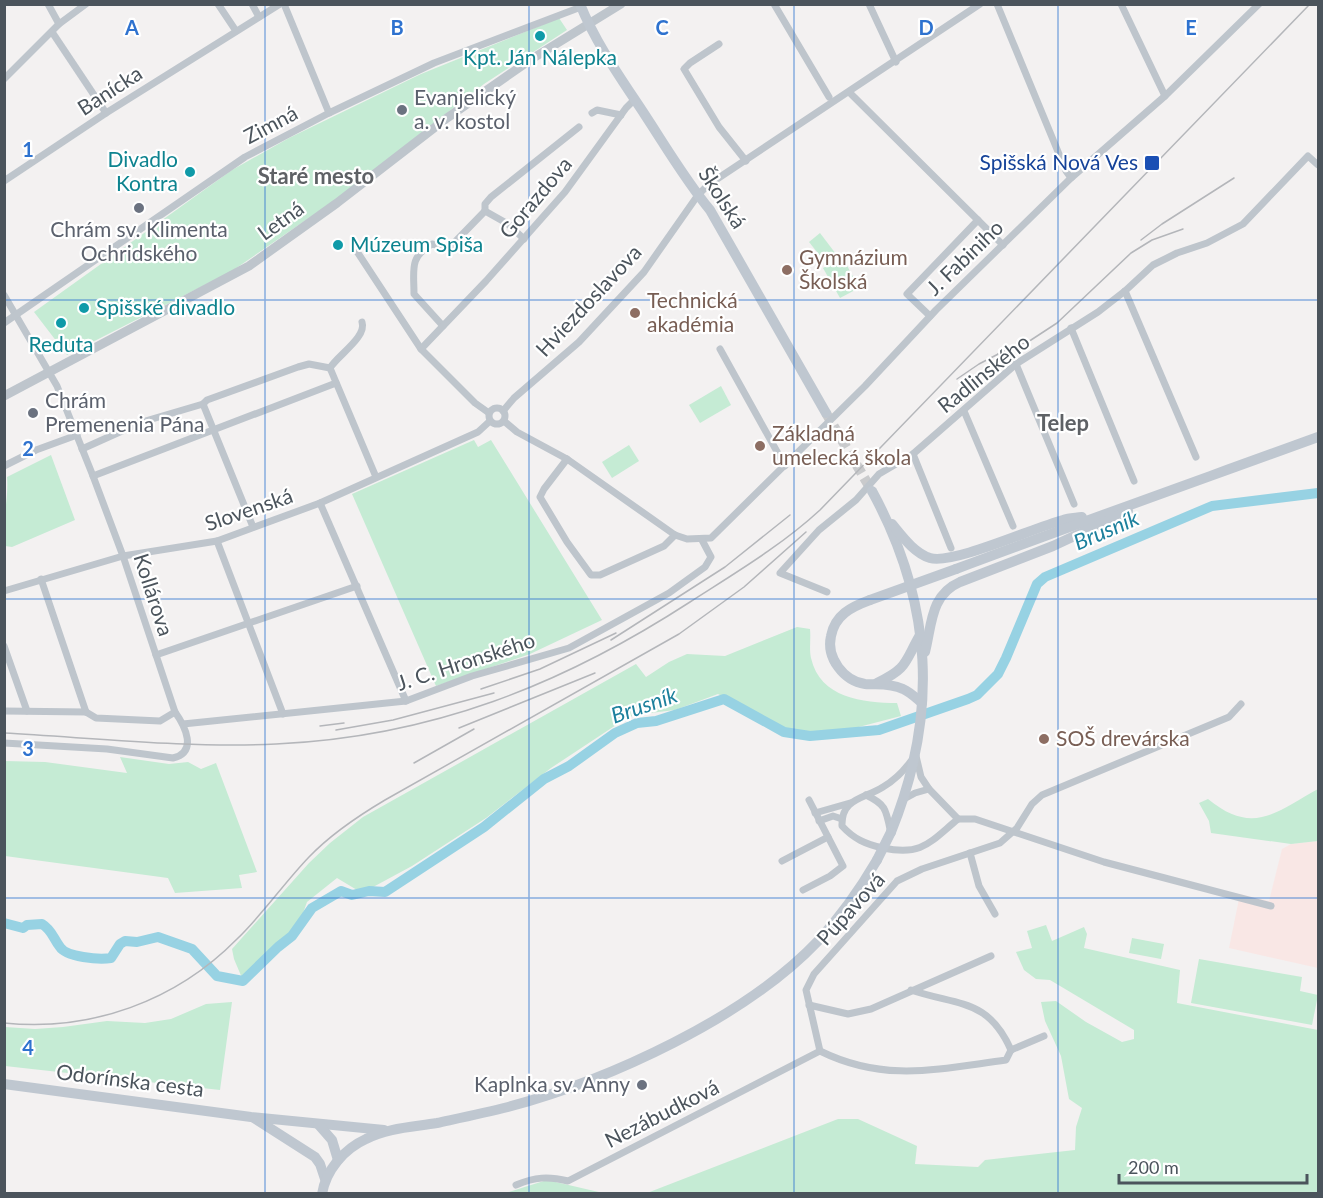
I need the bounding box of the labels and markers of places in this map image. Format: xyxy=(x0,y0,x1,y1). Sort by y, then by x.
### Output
marker: Kpt. Ján Nálepka xyxy=(533,29,547,43)
place label: Kpt. Ján Nálepka xyxy=(463,44,617,69)
place label: Evanjelický a. v. kostol xyxy=(414,84,516,133)
marker: Evanjelický a. v. kostol xyxy=(395,103,409,117)
place label: Divadlo Kontra xyxy=(108,146,178,195)
place label: Spišská Nová Ves xyxy=(980,149,1138,174)
marker: Spišská Nová Ves xyxy=(1143,154,1161,172)
marker: Divadlo Kontra xyxy=(183,165,197,179)
marker: Chrám sv. Klimenta Ochridského xyxy=(132,201,146,215)
place label: Chrám sv. Klimenta Ochridského xyxy=(50,216,228,265)
place label: Múzeum Spiša xyxy=(350,231,483,256)
marker: Múzeum Spiša xyxy=(331,238,345,252)
place label: Gymnázium Školská xyxy=(799,244,908,293)
marker: Gymnázium Školská xyxy=(780,263,794,277)
place label: Technická akadémia xyxy=(647,287,738,336)
place label: Spišské divadlo xyxy=(96,294,235,319)
marker: Spišské divadlo xyxy=(77,301,91,315)
marker: Technická akadémia xyxy=(628,306,642,320)
marker: Reduta xyxy=(54,316,68,330)
place label: Reduta xyxy=(29,331,94,356)
place label: Chrám Premenenia Pána xyxy=(45,387,204,436)
marker: Chrám Premenenia Pána xyxy=(26,406,40,420)
place label: Základná umelecká škola xyxy=(772,420,911,469)
marker: Základná umelecká škola xyxy=(753,439,767,453)
place label: SOŠ drevárska xyxy=(1056,725,1190,750)
marker: SOŠ drevárska xyxy=(1037,732,1051,746)
place label: Kaplnka sv. Anny xyxy=(474,1071,630,1096)
marker: Kaplnka sv. Anny xyxy=(635,1078,649,1092)

